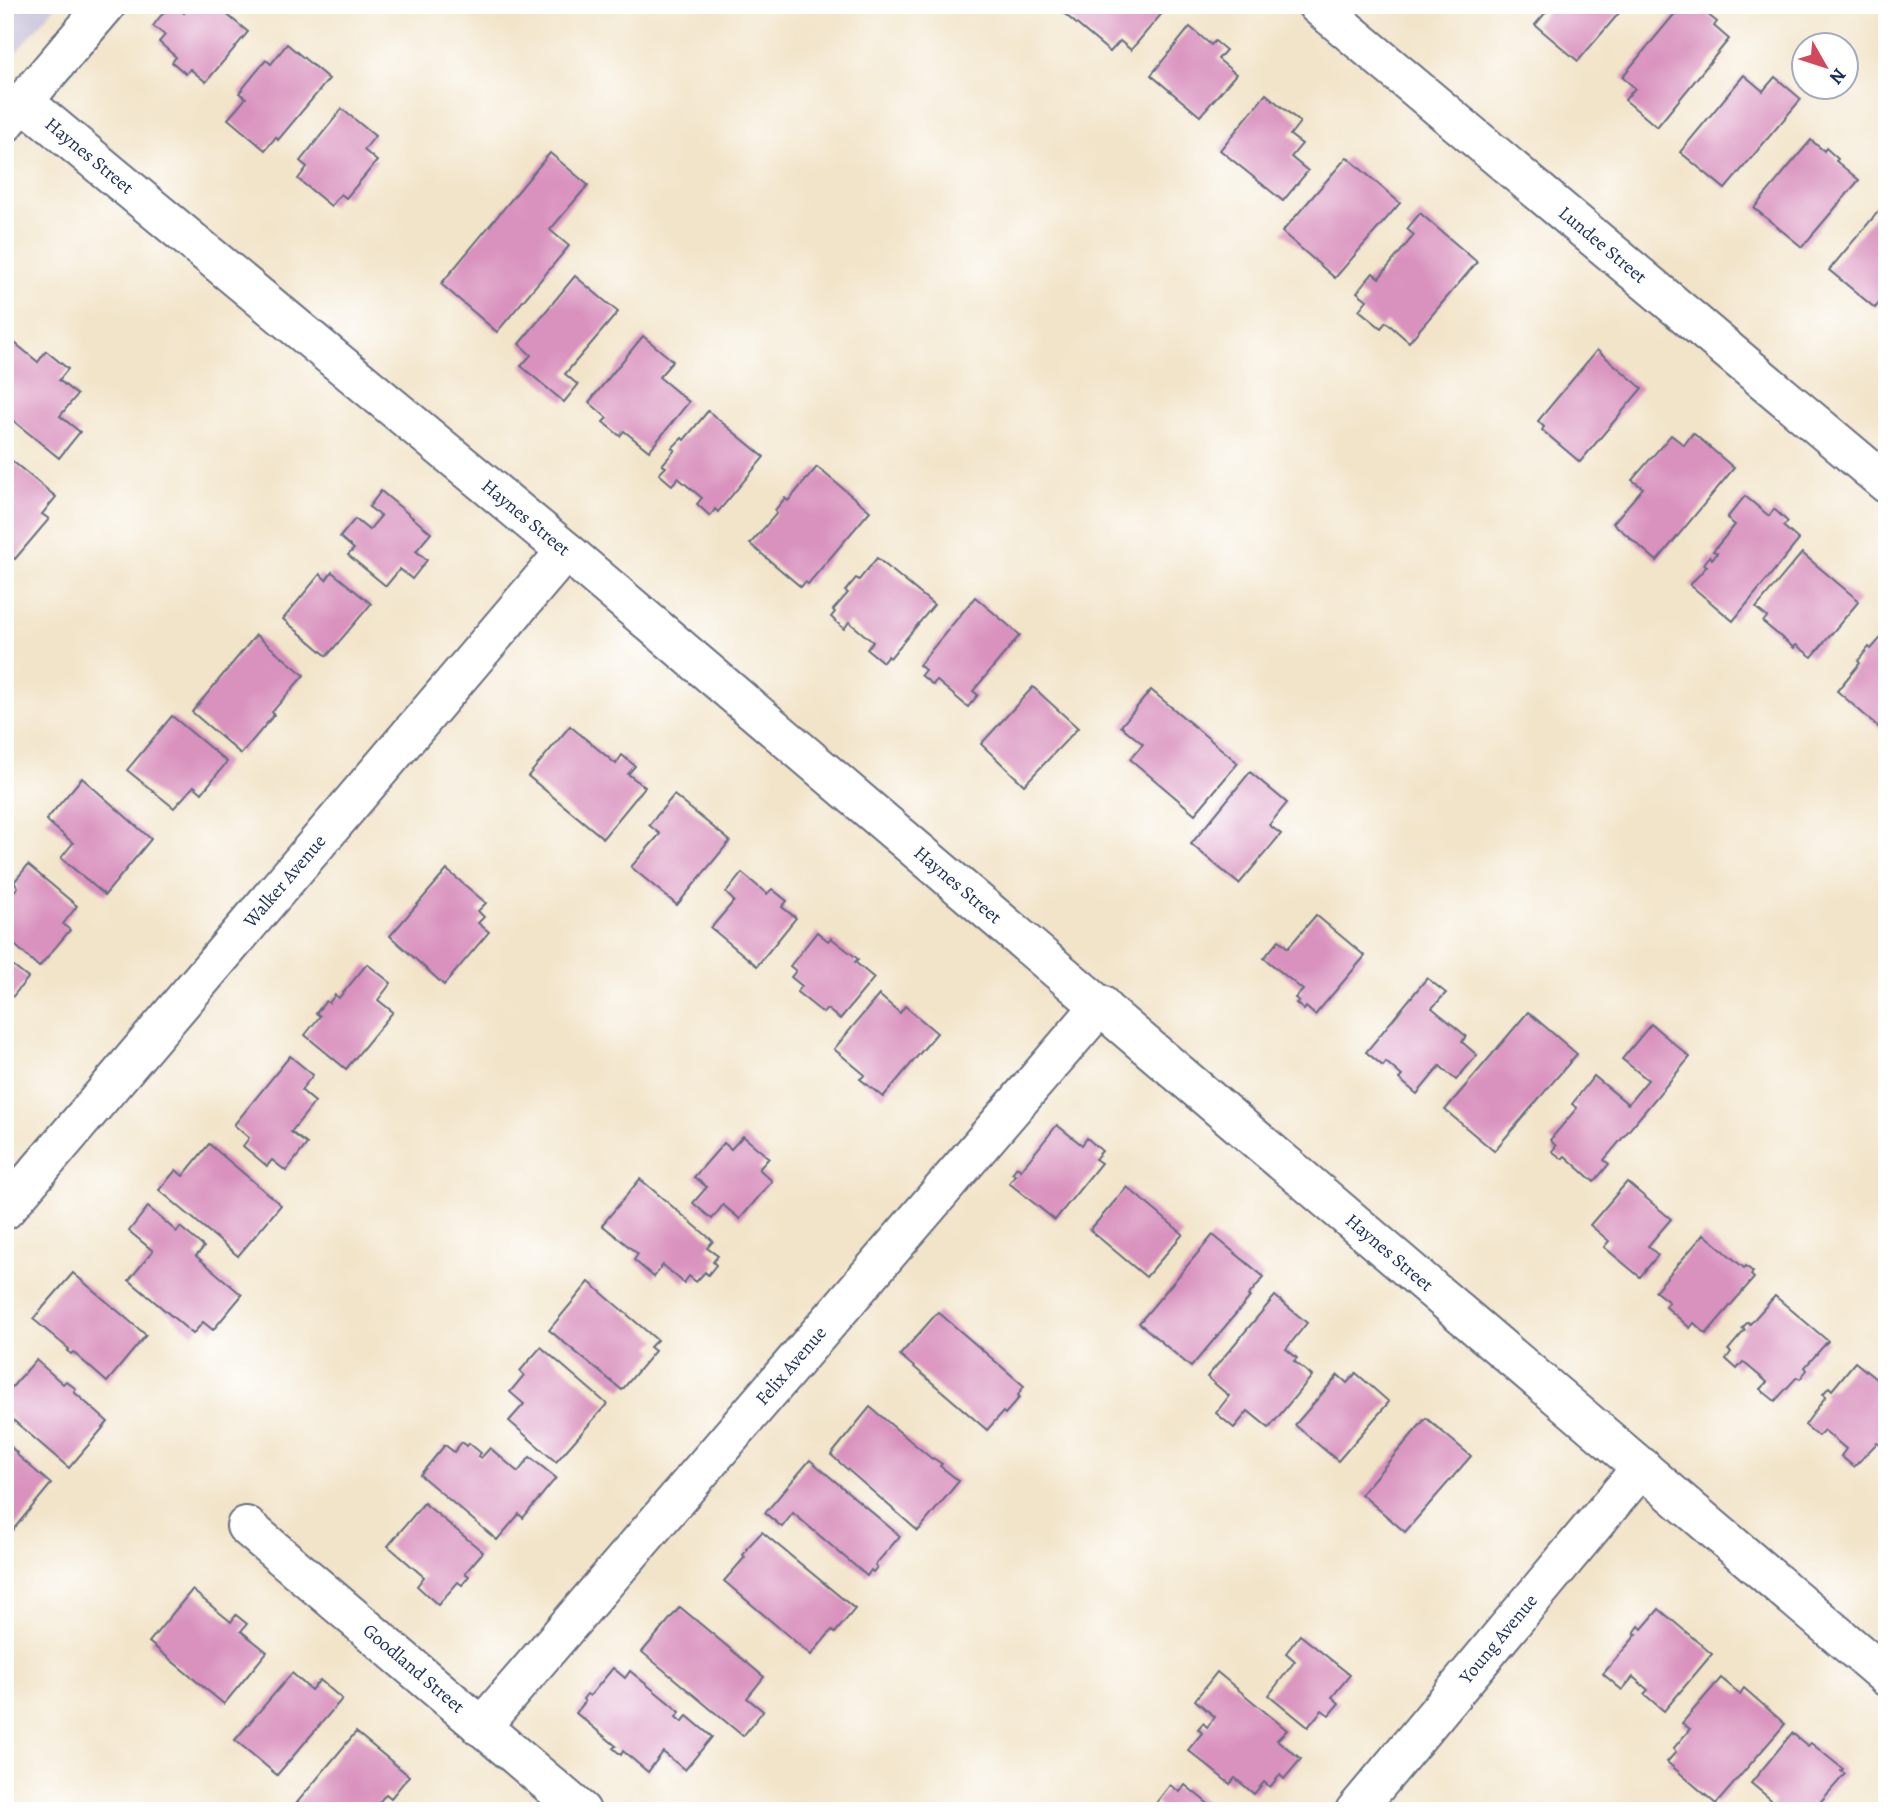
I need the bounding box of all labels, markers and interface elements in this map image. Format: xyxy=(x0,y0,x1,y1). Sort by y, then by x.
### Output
north arrow xyxy=(1790,32,1860,102)
text: N xyxy=(1823,63,1852,90)
street label: Haynes Street xyxy=(39,111,139,200)
street label: Lundee Street xyxy=(1553,200,1652,290)
street label: Haynes Street xyxy=(476,473,576,562)
street label: Walker Avenue xyxy=(237,829,332,934)
street label: Haynes Street xyxy=(908,840,1007,930)
street label: Haynes Street xyxy=(1340,1208,1439,1298)
street label: Felix Avenue xyxy=(750,1321,832,1411)
street label: Young Avenue xyxy=(1453,1589,1544,1690)
street label: Goodland Street xyxy=(357,1618,470,1719)

